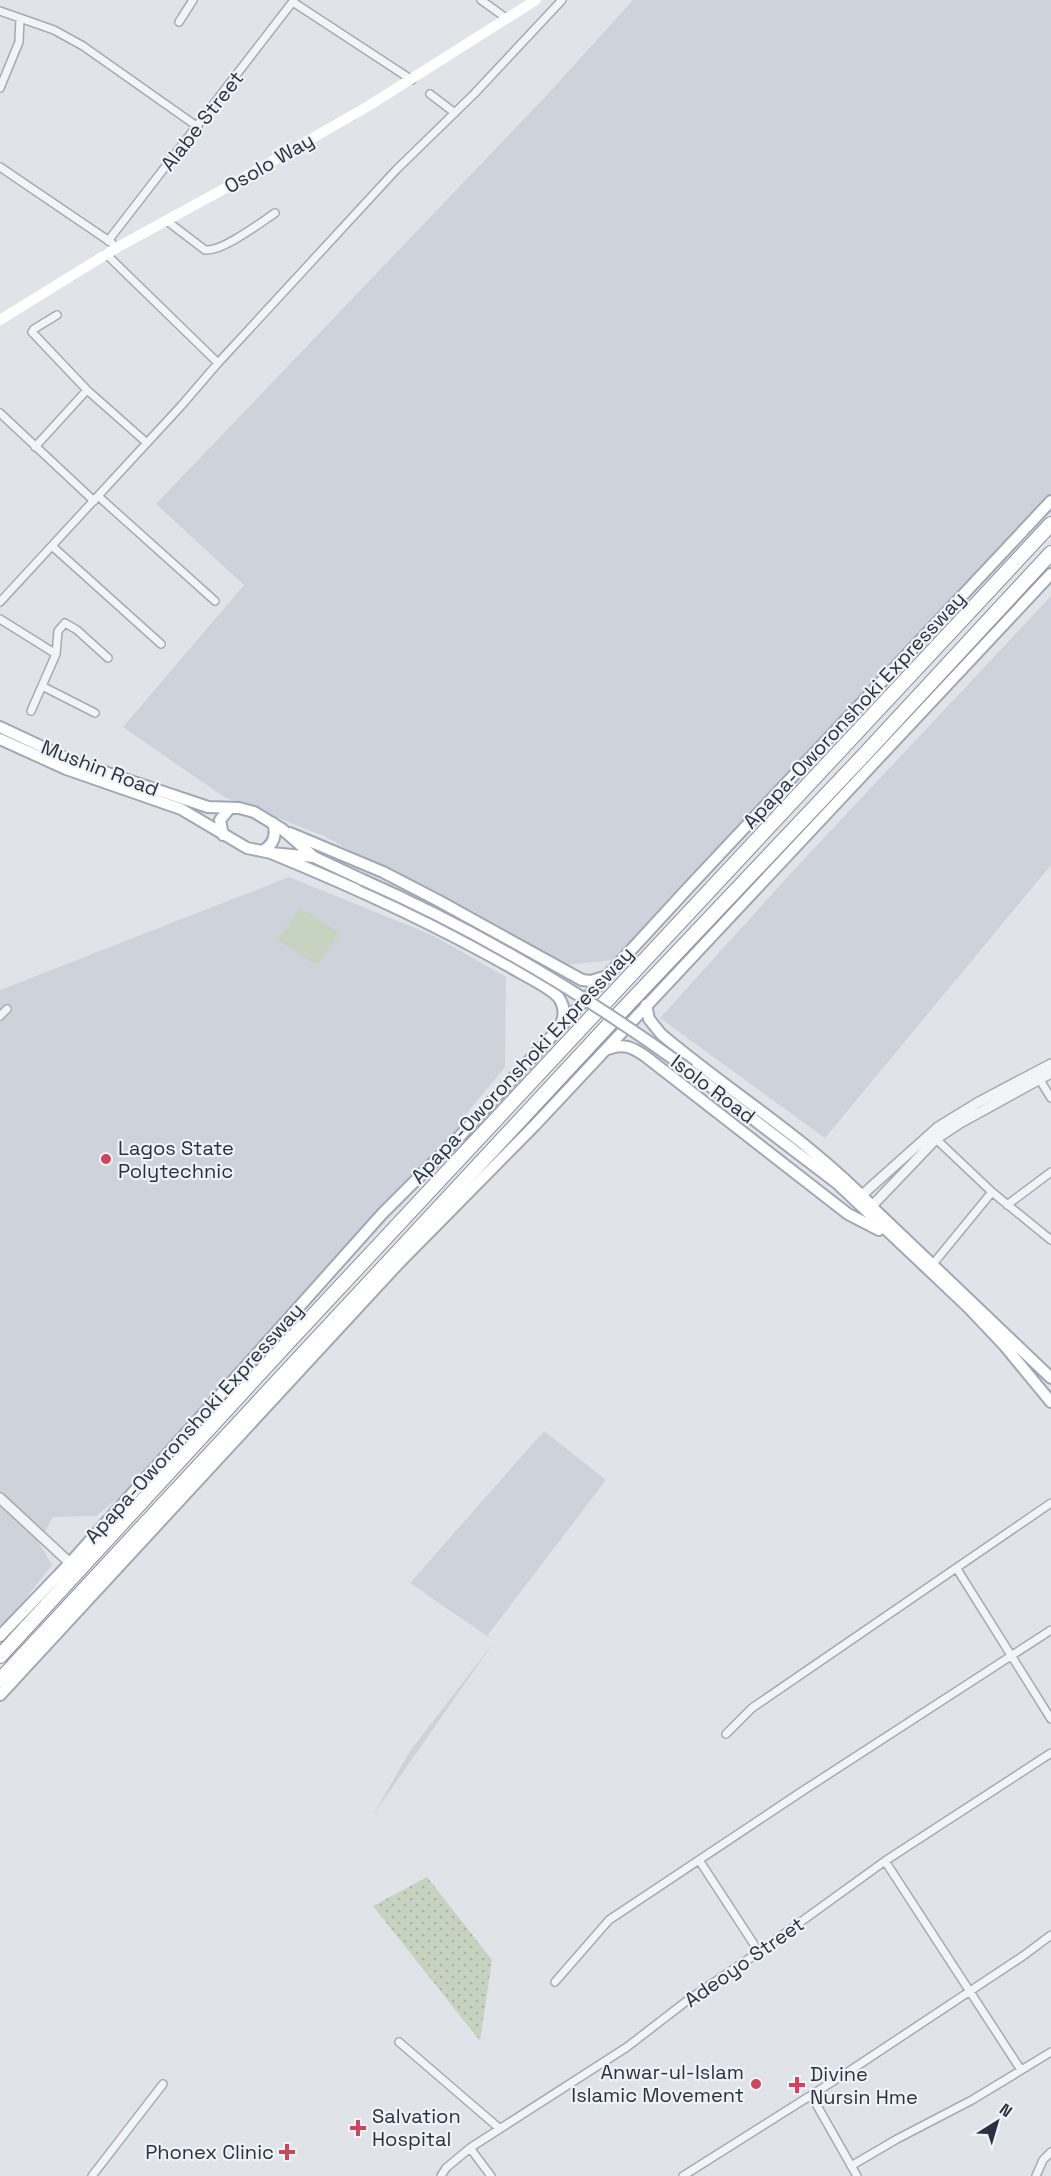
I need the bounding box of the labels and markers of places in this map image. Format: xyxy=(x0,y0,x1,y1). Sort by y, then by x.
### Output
place label: Lagos State Polytechnic xyxy=(118,1135,234,1184)
marker: Lagos State Polytechnic xyxy=(99,1152,113,1166)
place label: Anwar-ul-Islam Islamic Movement xyxy=(571,2059,744,2108)
place label: Divine Nursin Hme xyxy=(810,2061,918,2110)
marker: Divine Nursin Hme xyxy=(788,2076,806,2094)
marker: Anwar-ul-Islam Islamic Movement xyxy=(749,2077,763,2091)
place label: Salvation Hospital xyxy=(372,2103,461,2152)
marker: Salvation Hospital xyxy=(349,2119,367,2137)
place label: Phonex Clinic xyxy=(145,2139,274,2165)
marker: Phonex Clinic xyxy=(278,2143,296,2161)

